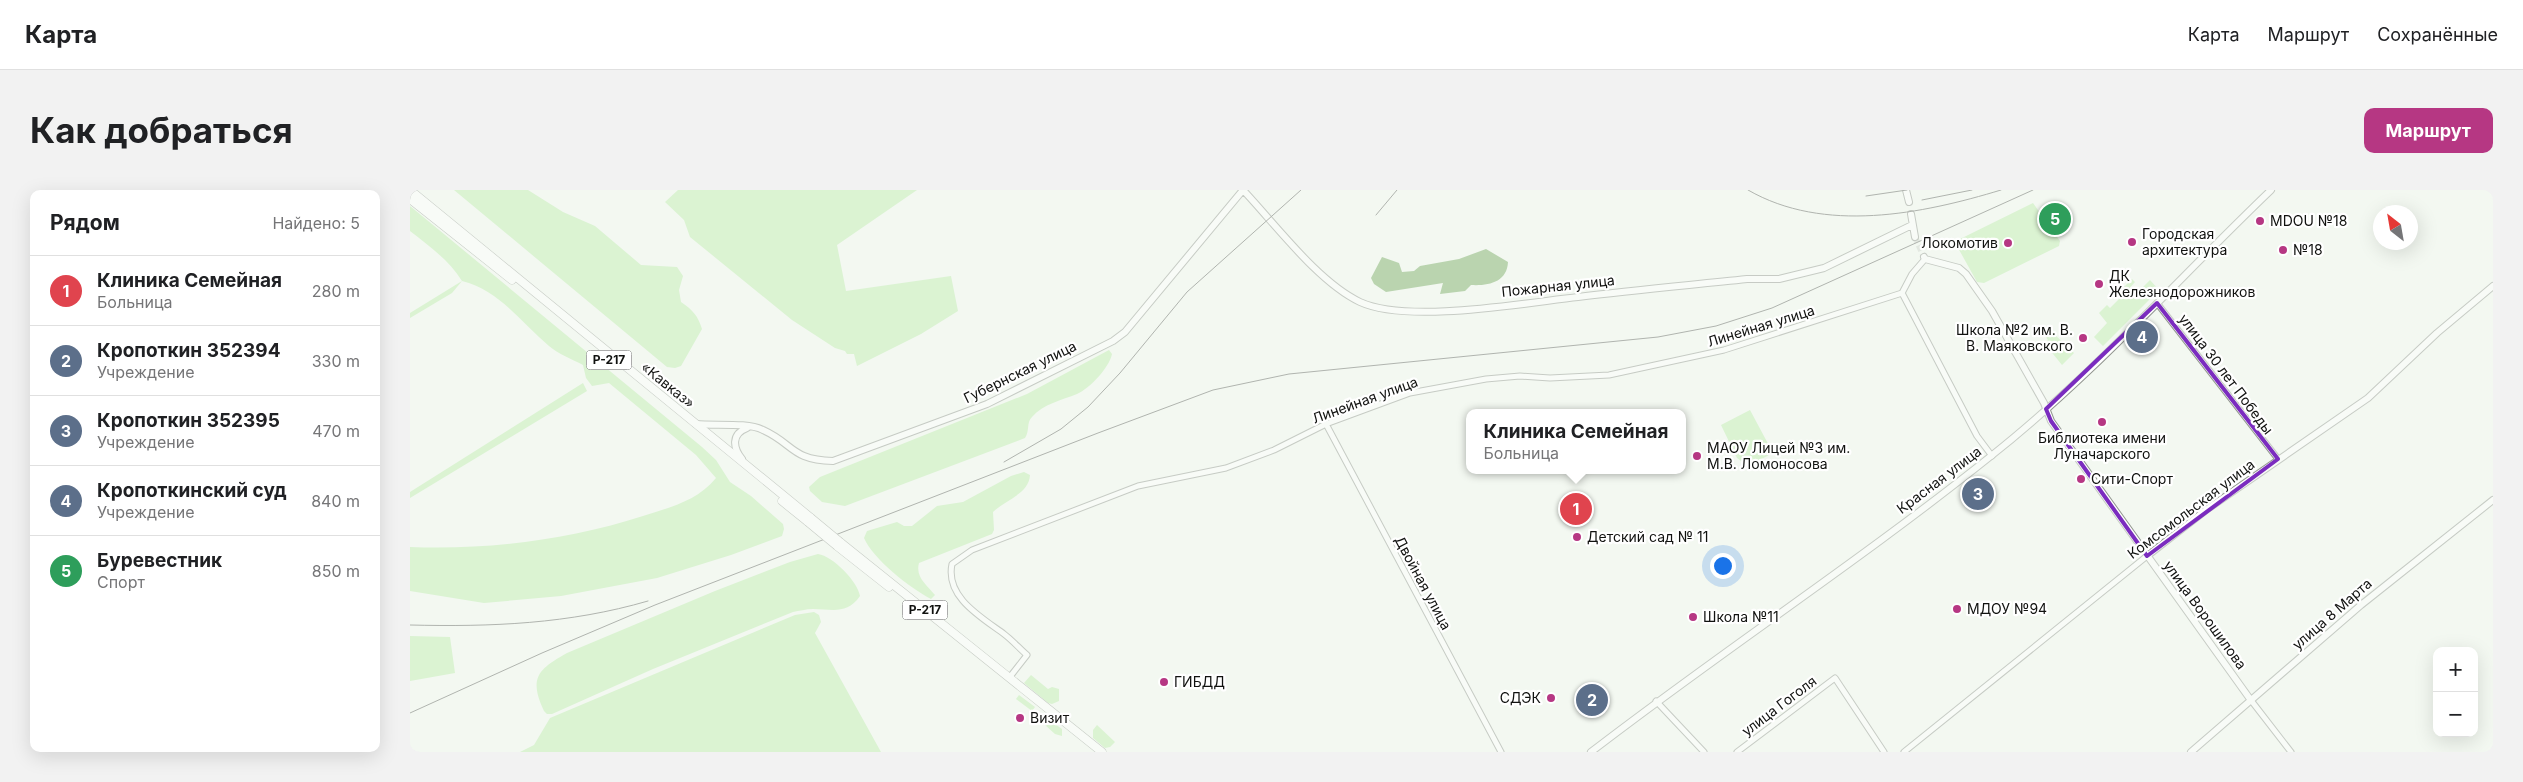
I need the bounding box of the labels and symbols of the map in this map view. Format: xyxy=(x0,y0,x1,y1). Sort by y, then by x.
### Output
pin: 5 xyxy=(2039,200,2071,238)
north arrow xyxy=(2373,205,2418,250)
place label: MDOU №18 xyxy=(2270,212,2347,229)
marker: MDOU №18 xyxy=(2254,215,2266,227)
place label: Городская архитектура xyxy=(2142,225,2227,258)
place label: Локомотив xyxy=(1921,234,1998,251)
marker: Городская архитектура xyxy=(2126,236,2138,248)
marker: Локомотив xyxy=(2002,237,2014,249)
place label: №18 xyxy=(2293,241,2323,258)
marker: №18 xyxy=(2277,244,2289,256)
place label: ДК Железнодорожников xyxy=(2109,267,2255,300)
street label: Пожарная улица xyxy=(1500,271,1615,300)
marker: ДК Железнодорожников xyxy=(2093,278,2105,290)
street label: Линейная улица xyxy=(1705,301,1816,350)
street label: улица 30 лет Победы xyxy=(2176,310,2277,437)
pin: 4 xyxy=(2126,318,2158,356)
place label: Школа №2 им. В. В. Маяковского xyxy=(1956,321,2073,354)
marker: Школа №2 им. В. В. Маяковского xyxy=(2077,332,2089,344)
street label: Губернская улица xyxy=(961,337,1079,406)
road number: Р-217 xyxy=(586,350,632,370)
street label: «Кавказ» xyxy=(638,358,698,411)
street label: Линейная улица xyxy=(1310,373,1420,427)
marker: Библиотека имени Луначарского xyxy=(2096,416,2108,428)
place label: Библиотека имени Луначарского xyxy=(2038,429,2166,462)
place label: МАОУ Лицей №3 им. М.В. Ломоносова xyxy=(1707,439,1850,472)
street label: Красная улица xyxy=(1893,442,1984,517)
marker: МАОУ Лицей №3 им. М.В. Ломоносова xyxy=(1691,450,1703,462)
street label: Комсомольская улица xyxy=(2124,455,2257,562)
place label: Сити-Спорт xyxy=(2091,470,2173,487)
marker: Сити-Спорт xyxy=(2075,473,2087,485)
pin: 3 xyxy=(1962,475,1994,513)
pin: 1 xyxy=(1560,490,1592,528)
place label: Детский сад № 11 xyxy=(1587,528,1708,545)
marker: Детский сад № 11 xyxy=(1571,531,1583,543)
street label: Двойная улица xyxy=(1392,533,1455,633)
your location xyxy=(1710,553,1736,579)
street label: улица Ворошилова xyxy=(2160,557,2251,672)
street label: улица 8 Марта xyxy=(2288,574,2375,653)
road number: Р-217 xyxy=(902,600,948,620)
place label: МДОУ №94 xyxy=(1967,600,2047,617)
marker: МДОУ №94 xyxy=(1951,603,1963,615)
place label: Школа №11 xyxy=(1703,608,1779,625)
marker: Школа №11 xyxy=(1687,611,1699,623)
street label: улица Гоголя xyxy=(1738,672,1819,739)
place label: ГИБДД xyxy=(1174,673,1225,690)
marker: ГИБДД xyxy=(1158,676,1170,688)
pin: 2 xyxy=(1576,681,1608,719)
place label: СДЭК xyxy=(1500,689,1542,706)
marker: СДЭК xyxy=(1545,692,1557,704)
place label: Визит xyxy=(1030,709,1070,726)
marker: Визит xyxy=(1014,712,1026,724)

